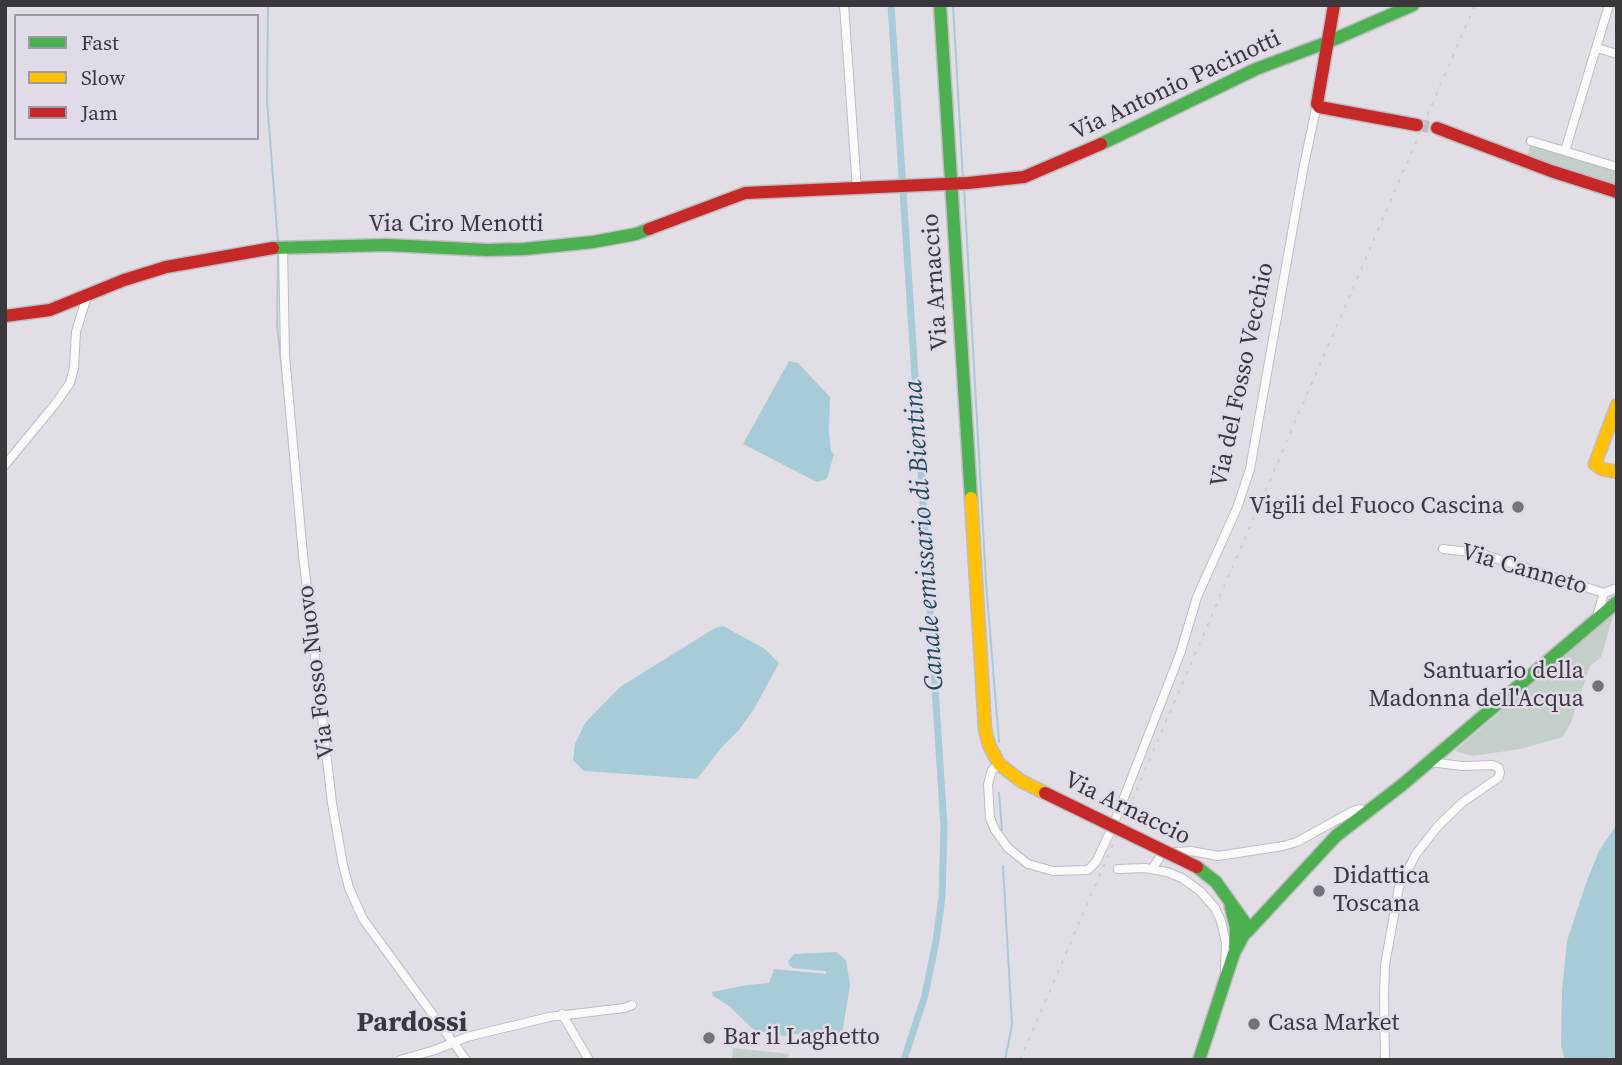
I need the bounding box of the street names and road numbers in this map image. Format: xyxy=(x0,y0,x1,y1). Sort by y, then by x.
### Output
street label: Via Antonio Pacinotti xyxy=(1067,25,1285,147)
street label: Via Ciro Menotti xyxy=(368,211,544,239)
street label: Via Arnaccio xyxy=(917,213,955,351)
street label: Via del Fosso Vecchio xyxy=(1205,260,1281,490)
street label: Via Canneto xyxy=(1458,538,1590,602)
street label: Via Fosso Nuovo xyxy=(292,583,342,761)
street label: Via Arnaccio xyxy=(1059,766,1195,852)

